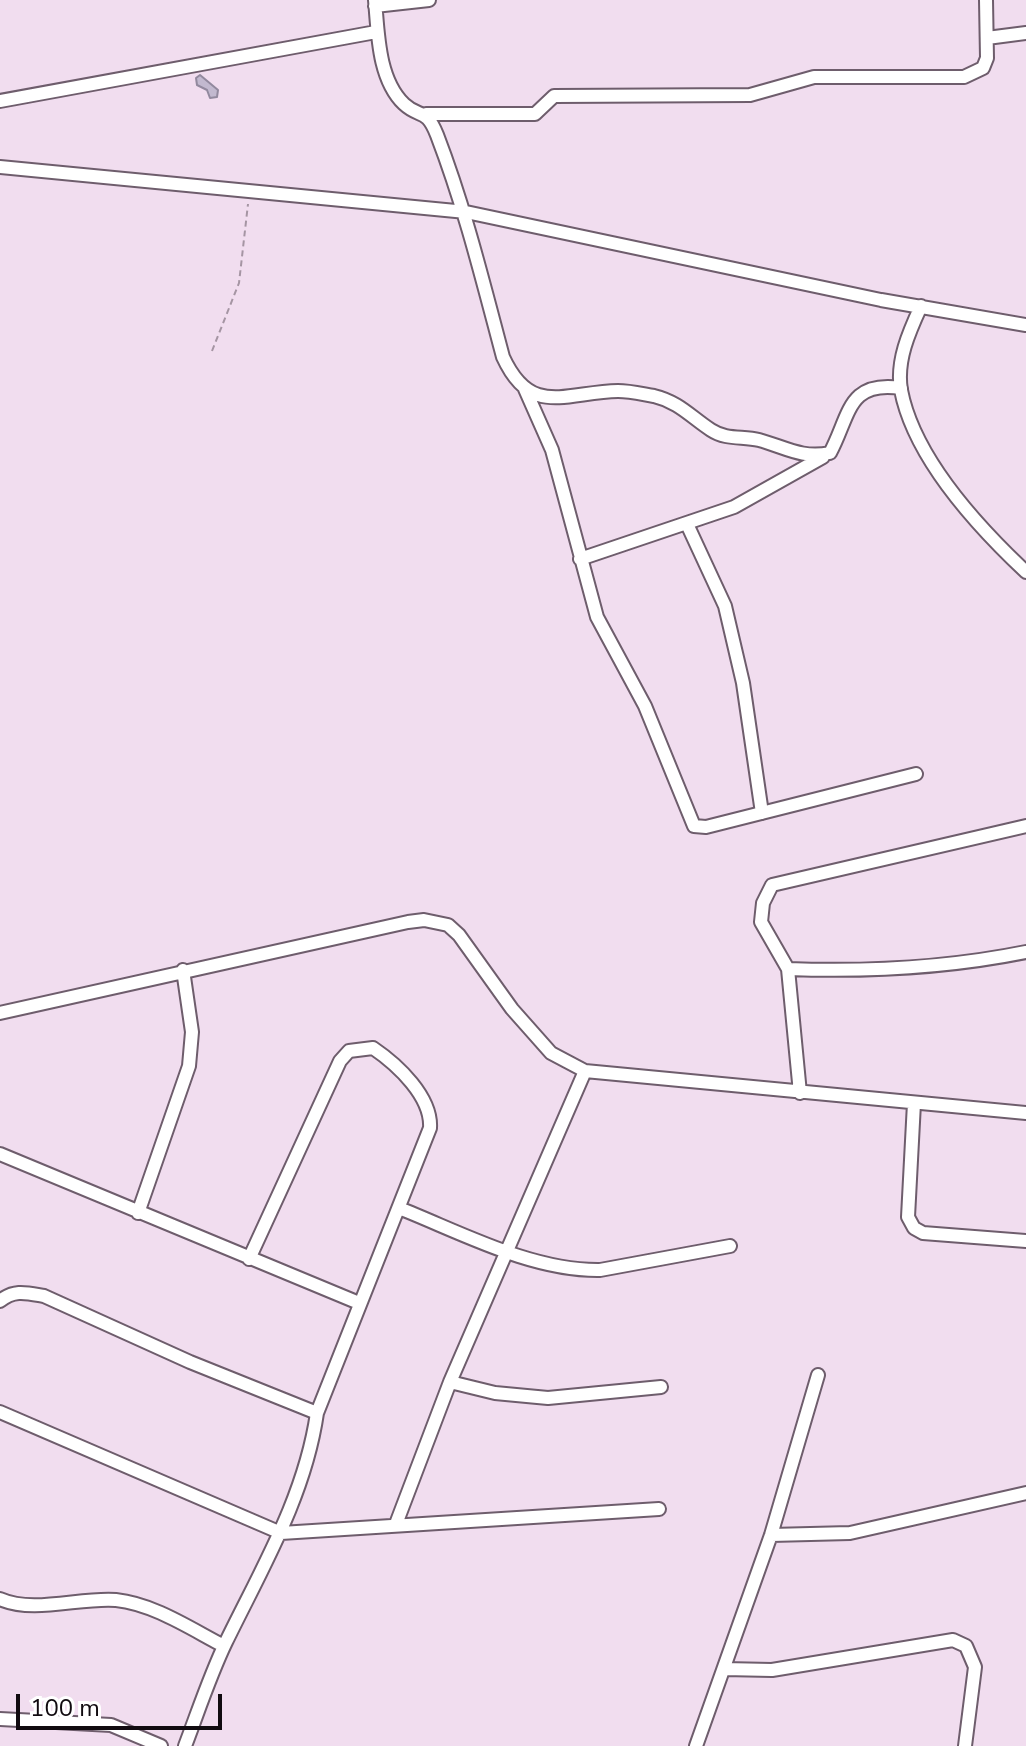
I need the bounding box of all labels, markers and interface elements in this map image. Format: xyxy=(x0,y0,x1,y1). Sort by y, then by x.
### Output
scale bar xyxy=(20,1678,226,1728)
text: 100 m xyxy=(30,1692,100,1724)

